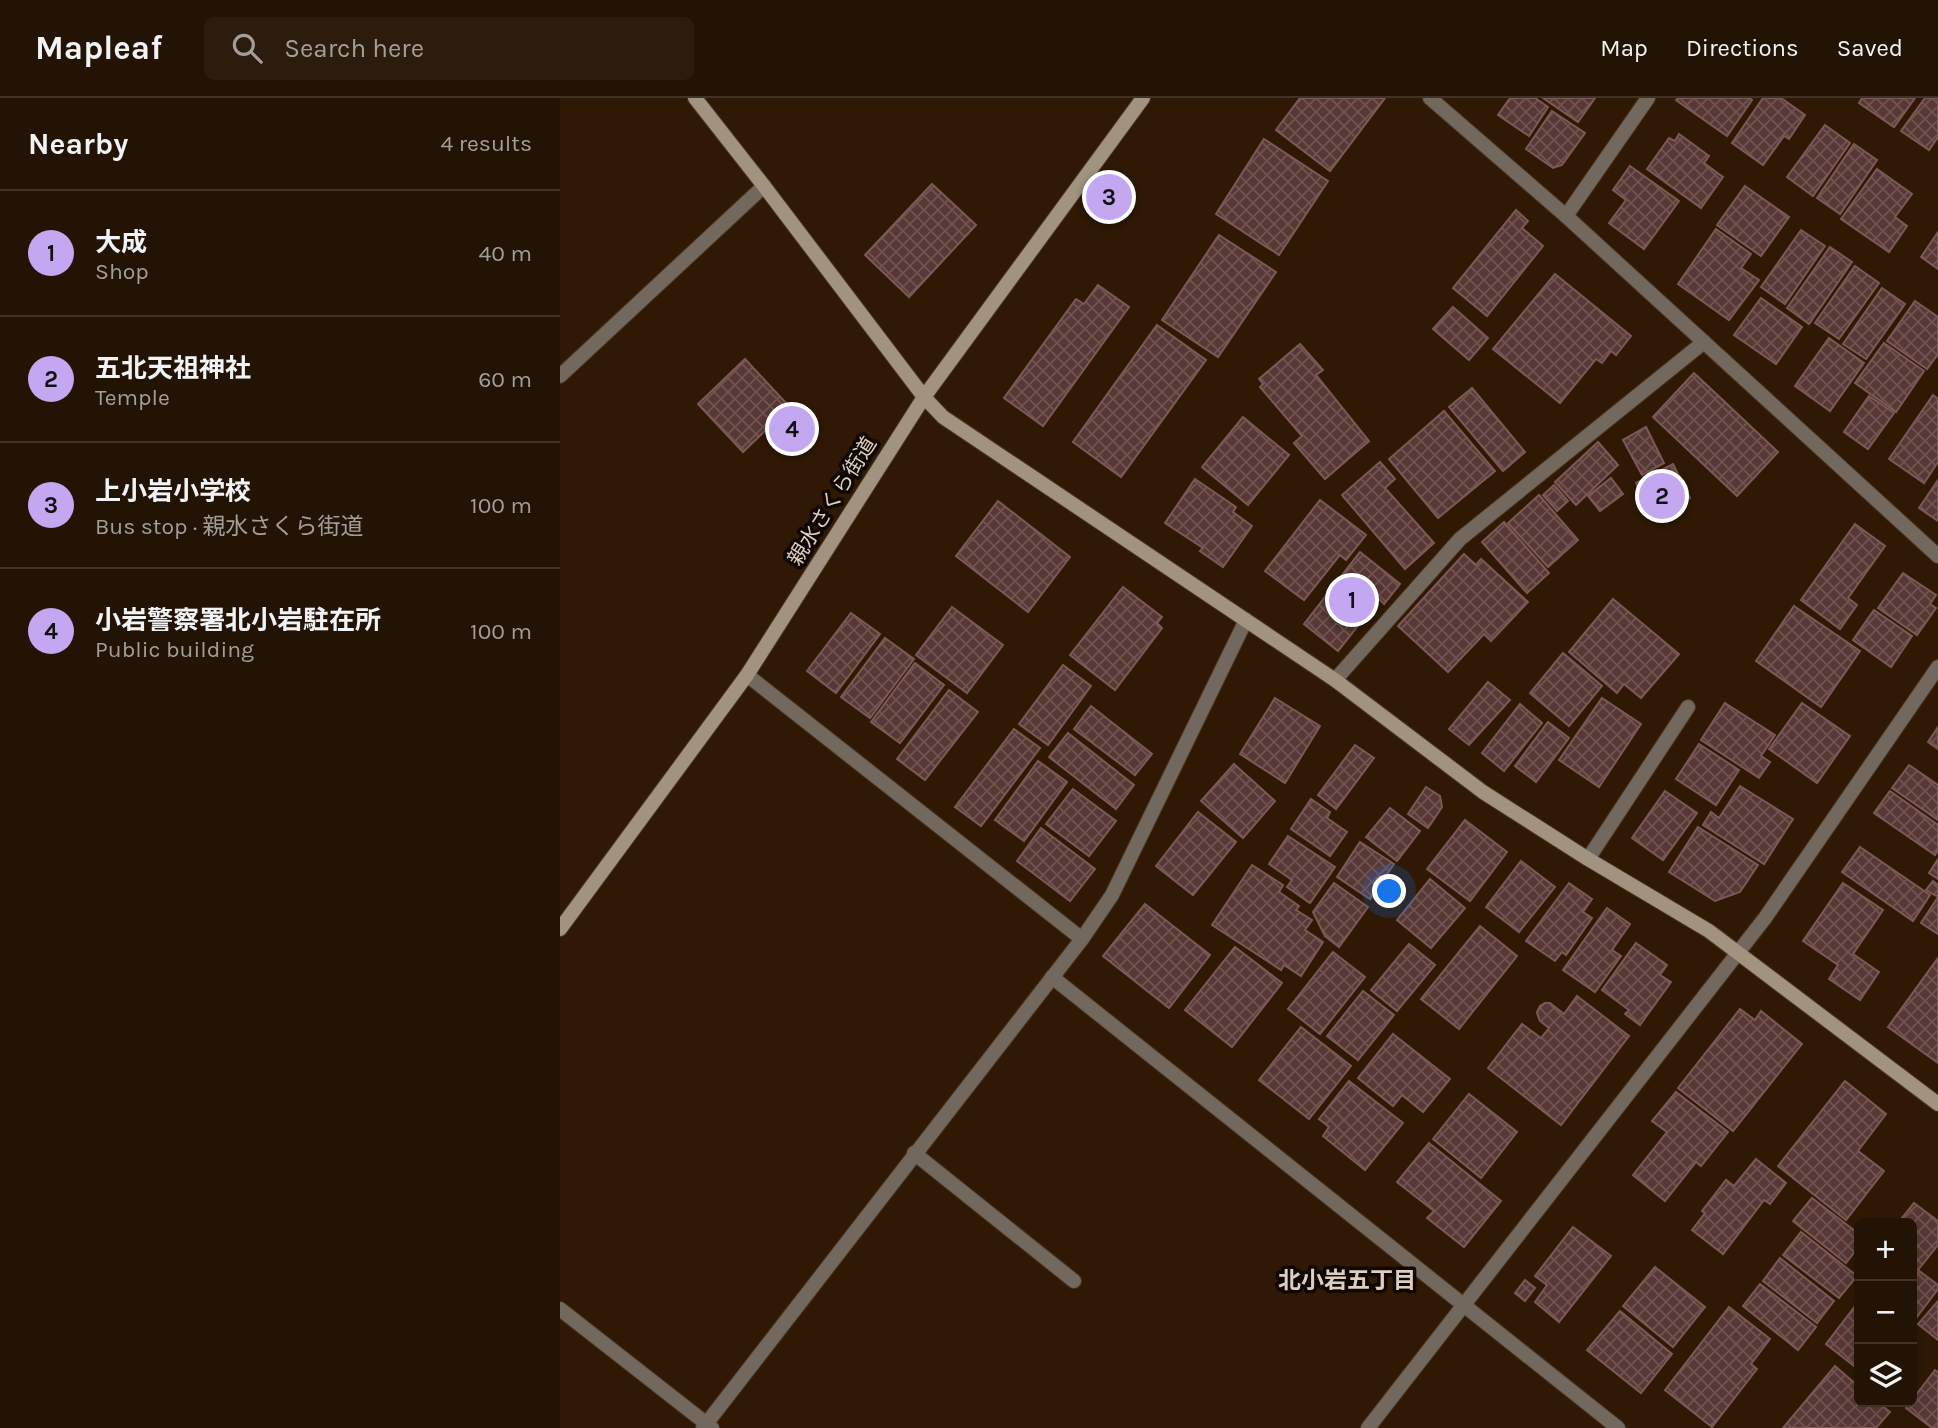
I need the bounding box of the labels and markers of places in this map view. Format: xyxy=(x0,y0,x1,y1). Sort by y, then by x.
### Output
pin: 3 xyxy=(1086,171,1132,223)
pin: 4 xyxy=(769,403,815,455)
pin: 2 xyxy=(1639,470,1685,522)
pin: 1 xyxy=(1329,574,1375,626)

